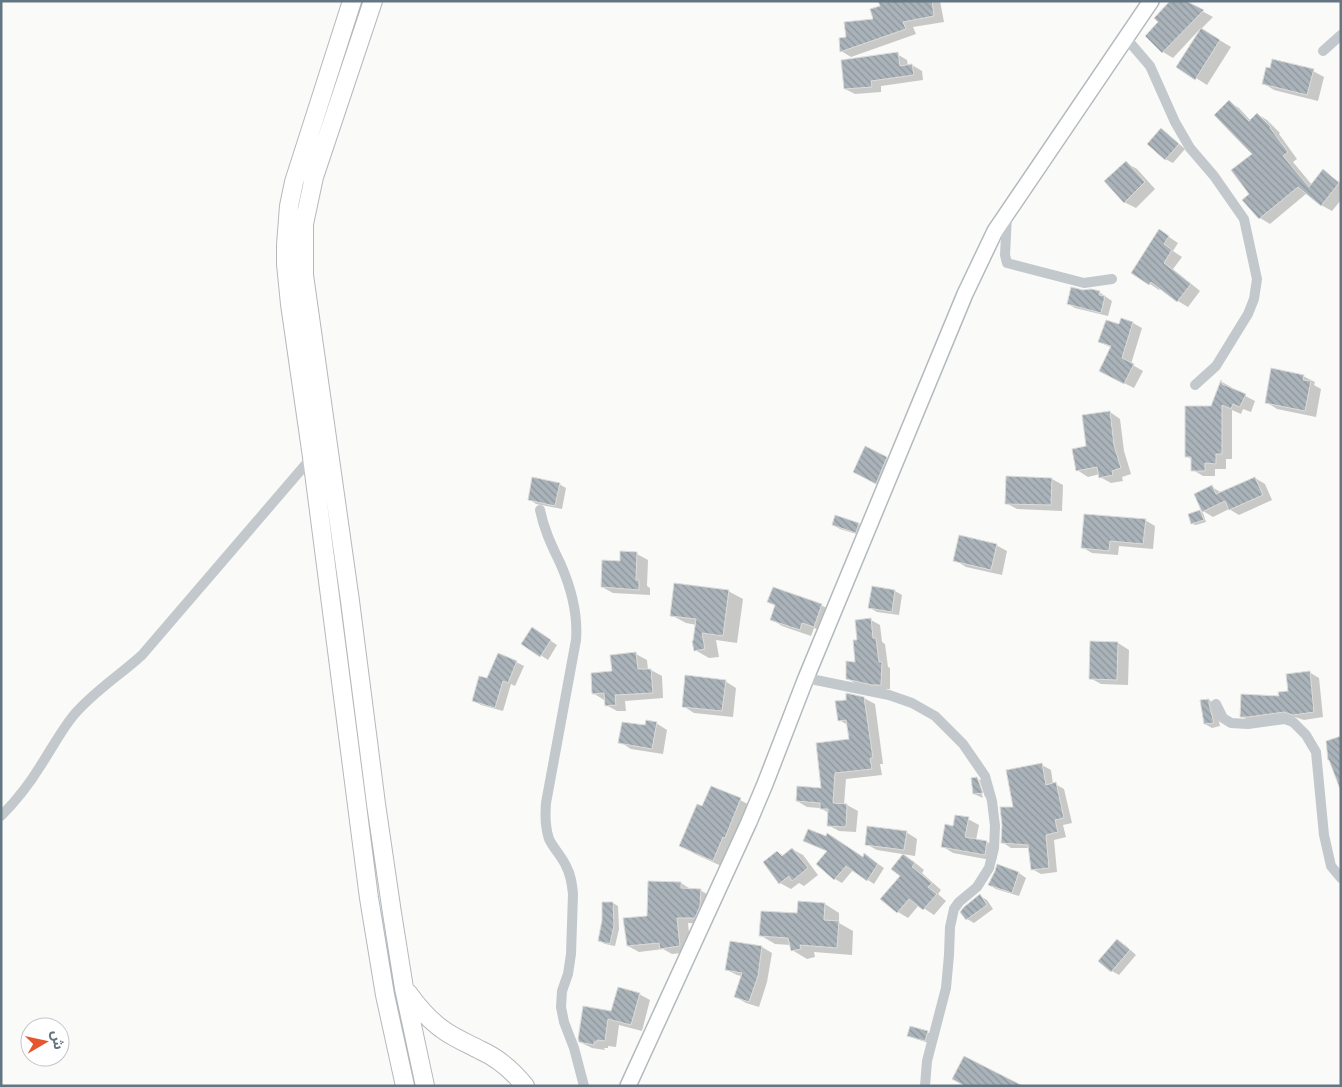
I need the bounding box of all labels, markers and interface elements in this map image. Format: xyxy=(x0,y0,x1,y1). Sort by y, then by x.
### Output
north arrow xyxy=(20,1017,70,1067)
text: ش xyxy=(47,1029,68,1051)

